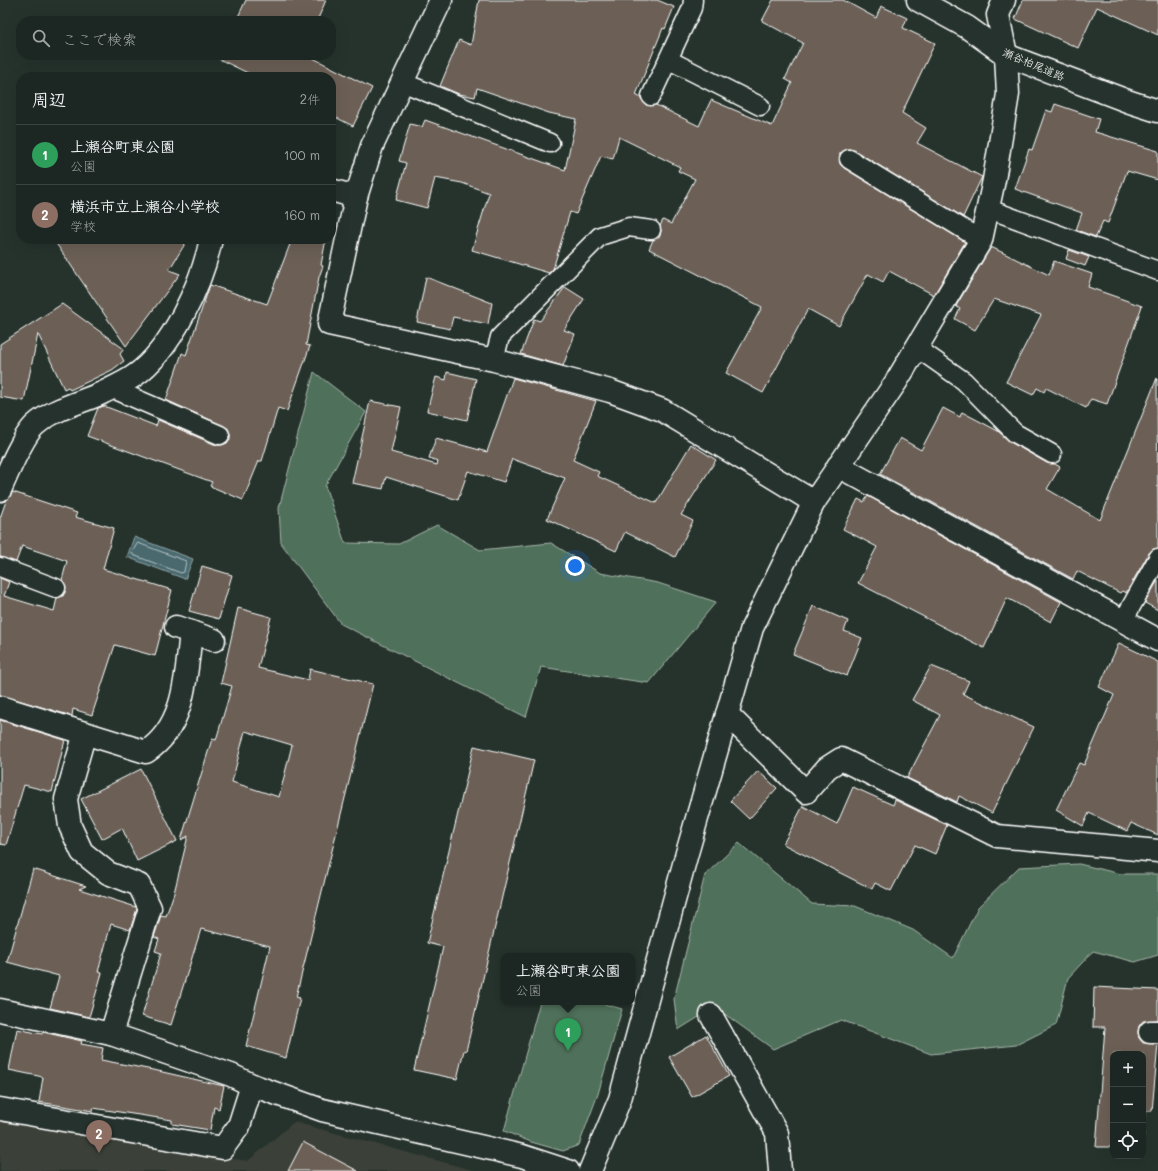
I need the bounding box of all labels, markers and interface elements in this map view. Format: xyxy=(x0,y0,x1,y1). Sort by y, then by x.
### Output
search box xyxy=(16,16,336,60)
icon: search xyxy=(30,27,52,49)
text: ここで検索 xyxy=(62,29,137,49)
street label: 瀬谷柏尾道路 xyxy=(1001,44,1067,84)
text: 周辺 xyxy=(32,88,66,110)
text: 2件 xyxy=(300,90,320,107)
text: 上瀬谷町東公園 xyxy=(70,136,175,156)
text: 1 xyxy=(42,146,48,163)
text: 100 m xyxy=(284,146,320,163)
text: 公園 xyxy=(70,157,96,174)
text: 横浜市立上瀬谷小学校 xyxy=(70,196,220,216)
text: 2 xyxy=(41,206,49,223)
text: 160 m xyxy=(284,206,320,223)
text: 学校 xyxy=(70,217,96,234)
your location xyxy=(565,556,585,576)
popup xyxy=(501,953,635,1005)
text: 上瀬谷町東公園 xyxy=(515,960,621,980)
text: 公園 xyxy=(515,981,542,998)
pin: 1 xyxy=(555,1018,581,1051)
map controls xyxy=(1110,1051,1146,1159)
button: + xyxy=(1110,1051,1146,1087)
button: − xyxy=(1110,1087,1146,1123)
pin: 2 xyxy=(86,1120,112,1153)
button: locate xyxy=(1110,1123,1146,1159)

